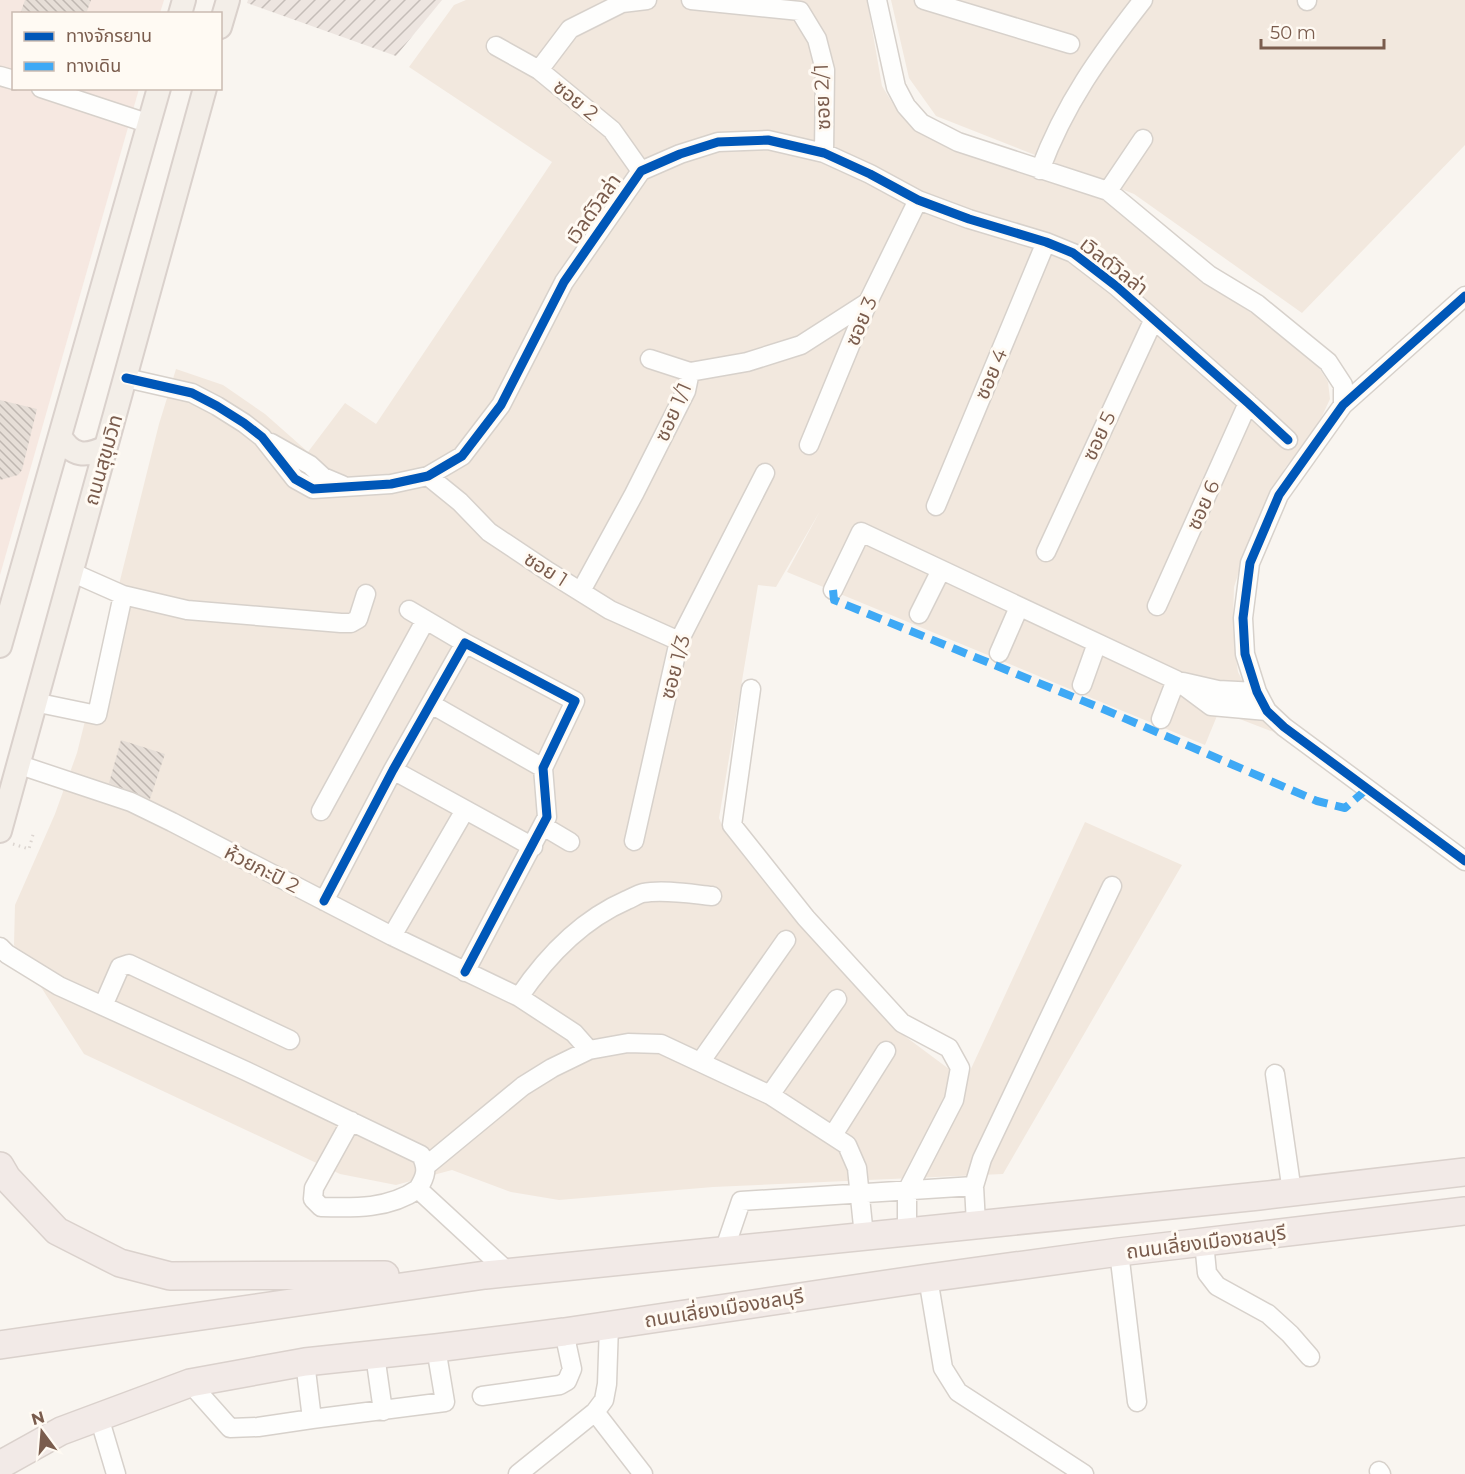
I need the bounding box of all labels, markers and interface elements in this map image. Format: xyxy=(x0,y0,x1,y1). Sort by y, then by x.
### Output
legend xyxy=(12,12,222,90)
scale bar xyxy=(1261,12,1384,50)
text: 50 m xyxy=(1270,22,1316,44)
text: ทางจักรยาน xyxy=(66,25,152,47)
text: ทางเดิน xyxy=(66,55,121,77)
street label: ซอย 2/1 xyxy=(809,64,835,130)
street label: ซอย 2 xyxy=(549,75,603,125)
street label: เวิลด์วิลล่า xyxy=(560,169,626,249)
street label: เวิลด์วิลล่า xyxy=(1075,232,1153,300)
street label: ซอย 3 xyxy=(840,293,882,349)
street label: ซอย 4 xyxy=(970,345,1012,403)
street label: ซอย 1/1 xyxy=(650,379,696,445)
street label: ซอย 5 xyxy=(1077,408,1121,464)
street label: ถนนสุขุมวิท xyxy=(79,412,127,508)
street label: ซอย 6 xyxy=(1181,476,1225,534)
street label: ซอย 1 xyxy=(520,546,572,592)
street label: ซอย 1/3 xyxy=(655,633,695,701)
street label: ห้วยกะปิ 2 xyxy=(221,840,303,898)
street label: ถนนเลี่ยงเมืองชลบุรี xyxy=(1124,1218,1287,1264)
street label: ถนนเลี่ยงเมืองชลบุรี xyxy=(642,1282,805,1332)
north arrow xyxy=(12,1402,72,1462)
text: N xyxy=(29,1407,47,1429)

